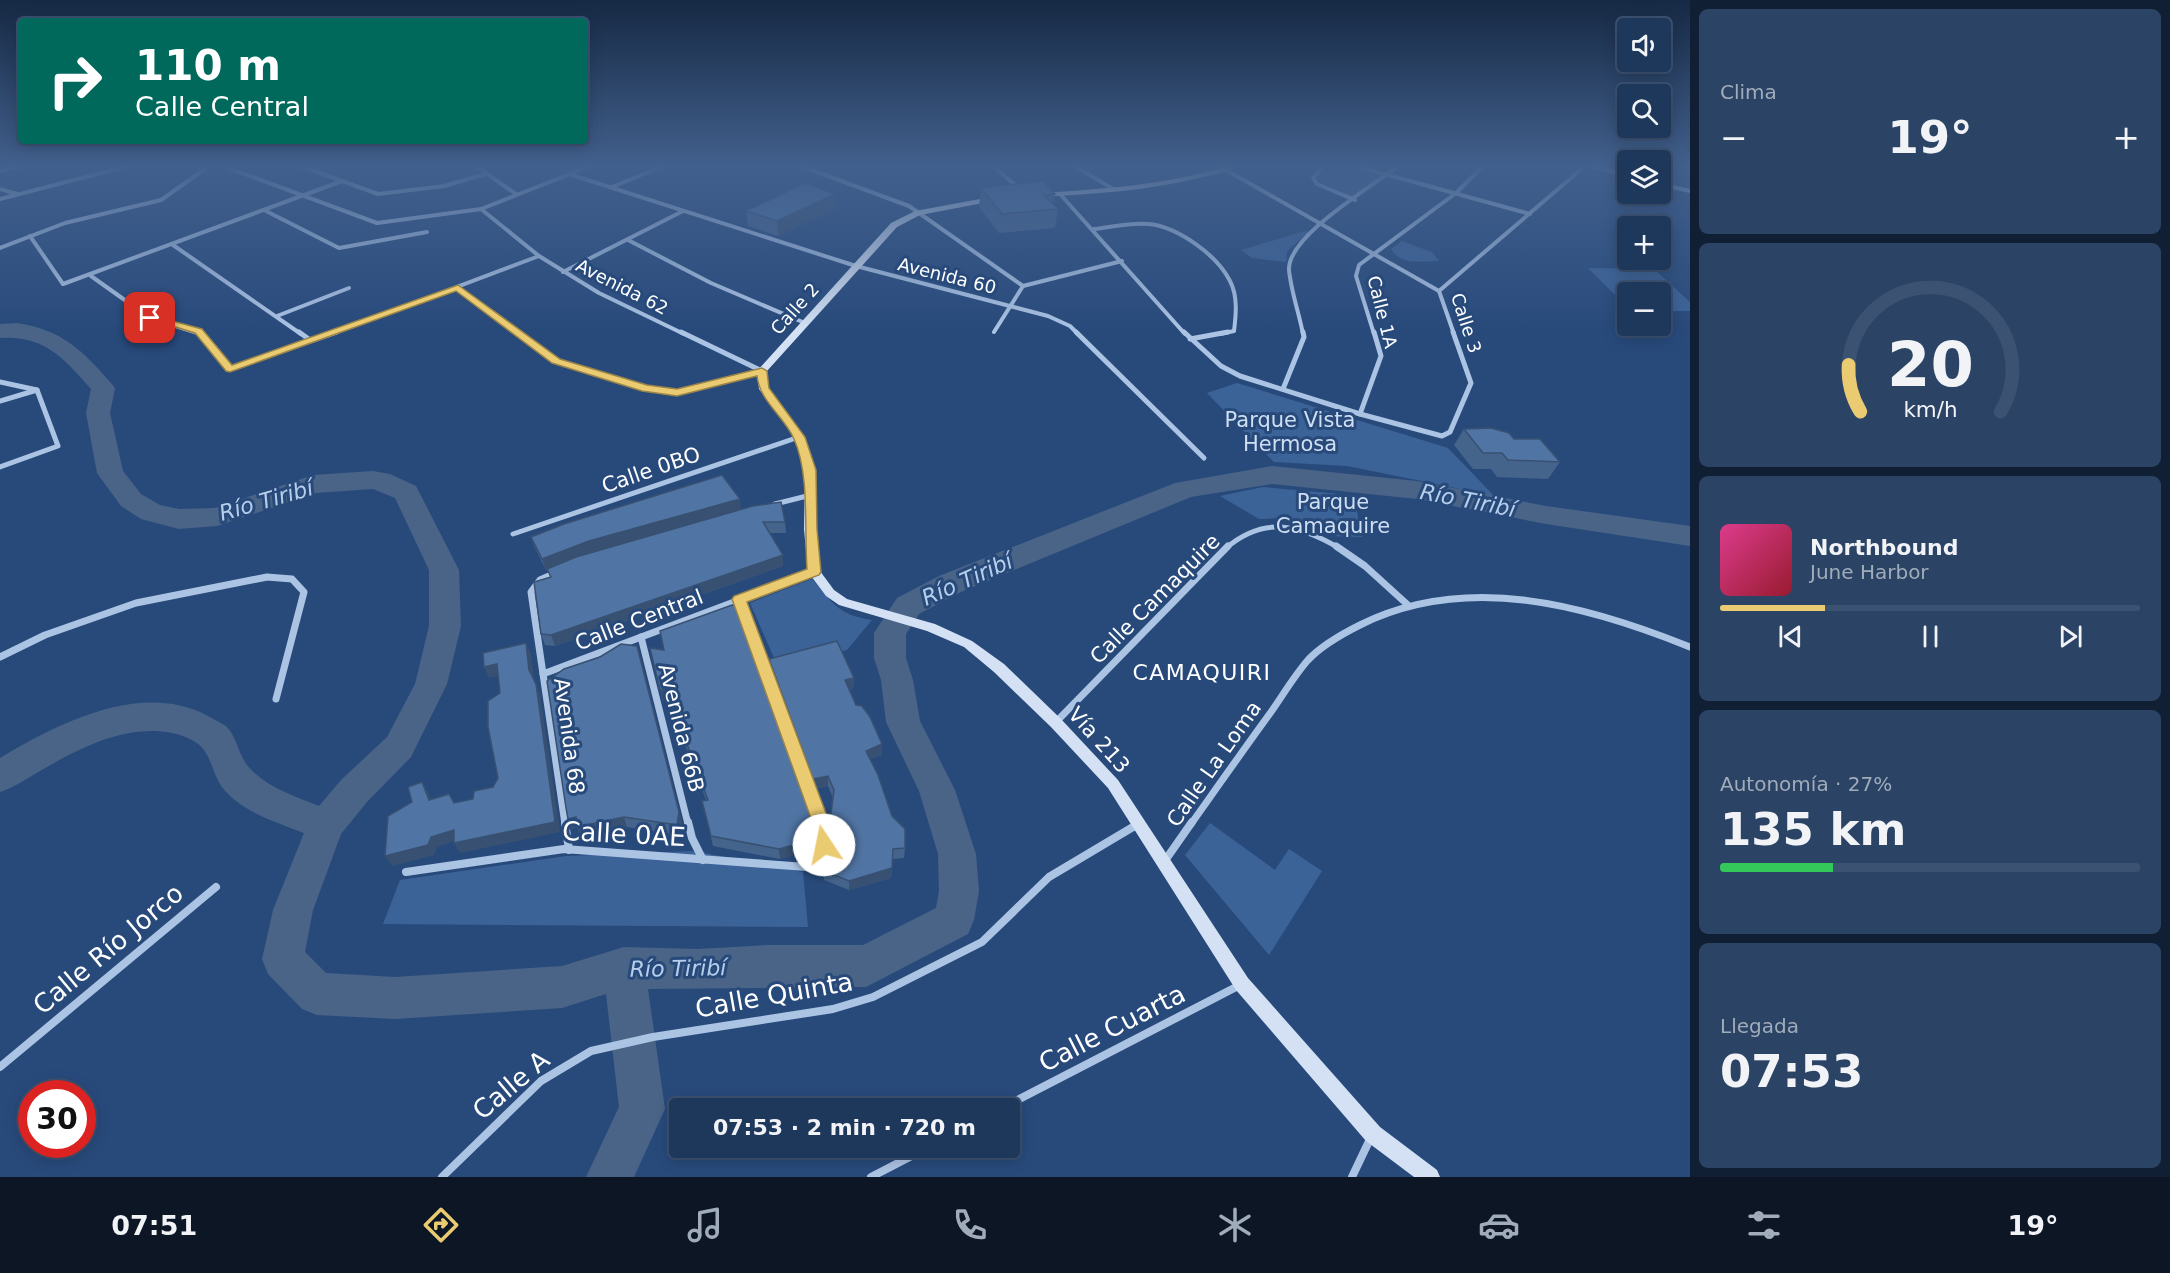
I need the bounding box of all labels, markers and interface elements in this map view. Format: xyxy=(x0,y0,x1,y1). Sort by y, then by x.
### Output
map controls xyxy=(1617,18,1671,336)
button: sound xyxy=(1617,18,1671,72)
text: 110 m xyxy=(135,41,281,90)
icon: right xyxy=(36,42,114,120)
text: Clima xyxy=(1720,80,1777,104)
button: search xyxy=(1617,84,1671,138)
text: Calle Central xyxy=(135,91,309,122)
text: 19° xyxy=(1887,111,1973,164)
text: − xyxy=(1720,118,1748,157)
text: + xyxy=(2112,118,2140,157)
button: layers xyxy=(1617,150,1671,204)
button: + xyxy=(1617,216,1671,270)
street label: Avenida 60 xyxy=(896,253,998,298)
street label: Avenida 62 xyxy=(573,254,672,319)
street label: Calle 1A xyxy=(1363,273,1402,351)
street label: Calle 2 xyxy=(766,279,823,339)
button: − xyxy=(1617,282,1671,336)
street label: Calle 3 xyxy=(1447,290,1486,356)
pin xyxy=(124,292,175,343)
icon: arrive xyxy=(133,301,166,334)
text: 20 xyxy=(1887,328,1973,401)
text: km/h xyxy=(1903,397,1957,422)
park label: Parque Vista Hermosa xyxy=(1225,408,1355,456)
street label: Calle 0BO xyxy=(599,442,703,498)
water label: Río Tiribí xyxy=(216,474,319,526)
water label: Río Tiribí xyxy=(1418,479,1521,523)
park label: Parque Camaquire xyxy=(1276,490,1390,538)
street label: Calle Camaquire xyxy=(1085,529,1225,669)
text: Northbound xyxy=(1810,535,1959,560)
water label: Río Tiribí xyxy=(918,547,1019,611)
text: June Harbor xyxy=(1810,560,1929,584)
street label: Calle Central xyxy=(572,585,706,655)
icon: previous xyxy=(1774,620,1807,653)
icon: pause xyxy=(1914,620,1947,653)
icon: next xyxy=(2054,620,2087,653)
district label: CAMAQUIRI xyxy=(1132,660,1272,685)
street label: Avenida 66B xyxy=(653,661,709,795)
street label: Avenida 68 xyxy=(549,676,589,796)
street label: Calle La Loma xyxy=(1162,697,1266,831)
street label: Vía 213 xyxy=(1063,702,1135,778)
text: Autonomía · 27% xyxy=(1720,772,1892,796)
text: 135 km xyxy=(1720,803,1906,856)
position arrow xyxy=(792,813,856,877)
street label: Calle 0AE xyxy=(562,816,686,852)
street label: Calle Río Jorco xyxy=(27,878,189,1020)
water label: Río Tiribí xyxy=(629,955,729,982)
street label: Calle Quinta xyxy=(693,966,855,1024)
street label: Calle Cuarta xyxy=(1034,978,1190,1078)
text: Llegada xyxy=(1720,1014,1799,1038)
street label: Calle A xyxy=(467,1044,555,1126)
text: 07:53 xyxy=(1720,1045,1863,1098)
speed limit sign: 30 xyxy=(18,1080,96,1158)
text: 07:53 · 2 min · 720 m xyxy=(713,1115,976,1140)
icon: directions xyxy=(420,1204,462,1246)
icon: music xyxy=(684,1204,726,1246)
icon: phone xyxy=(949,1204,991,1246)
icon: climate xyxy=(1214,1204,1256,1246)
icon: car xyxy=(1478,1204,1520,1246)
icon: filters xyxy=(1743,1204,1785,1246)
text: 07:51 xyxy=(111,1210,197,1241)
text: 19° xyxy=(2008,1210,2059,1241)

